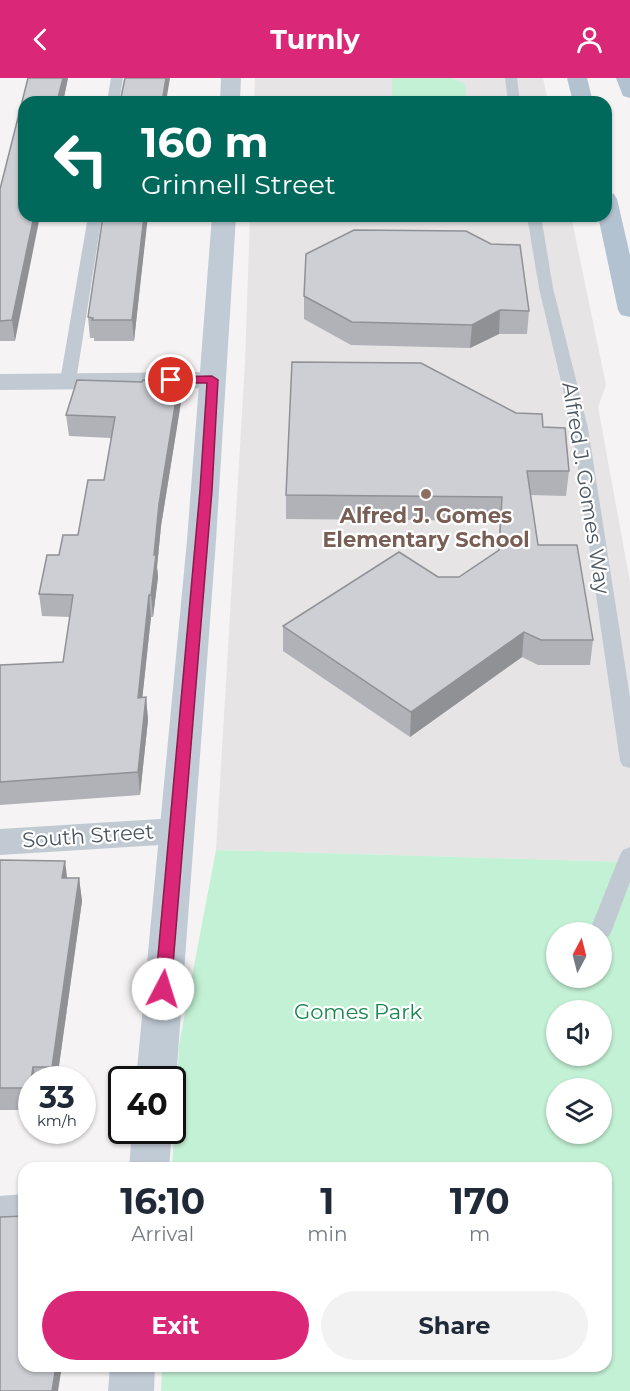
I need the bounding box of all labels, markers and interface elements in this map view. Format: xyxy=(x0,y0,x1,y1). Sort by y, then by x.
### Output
icon: back xyxy=(24,23,57,56)
text: Turnly xyxy=(270,23,360,56)
icon: person xyxy=(573,23,606,56)
text: 160 m xyxy=(141,116,269,168)
icon: left xyxy=(42,120,120,198)
text: Grinnell Street xyxy=(141,168,336,201)
pin xyxy=(145,354,196,405)
icon: arrive xyxy=(154,363,187,396)
street label: Alfred J. Gomes Way xyxy=(557,380,616,596)
marker: Alfred J. Gomes Elementary School xyxy=(419,487,433,501)
place label: Alfred J. Gomes Elementary School xyxy=(323,503,529,552)
street label: South Street xyxy=(21,818,155,853)
north arrow xyxy=(546,922,612,988)
map controls xyxy=(546,922,612,1144)
position arrow xyxy=(131,957,195,1021)
park label: Gomes Park xyxy=(294,999,422,1024)
button: sound xyxy=(546,1000,612,1066)
speed limit sign: 40 xyxy=(108,1066,186,1144)
button: layers xyxy=(546,1078,612,1144)
text: 33 xyxy=(39,1079,75,1116)
text: km/h xyxy=(37,1111,77,1130)
text: 16:10 xyxy=(120,1179,205,1223)
text: 1 xyxy=(320,1179,334,1223)
text: 170 xyxy=(450,1179,510,1223)
text: Arrival xyxy=(131,1222,194,1246)
text: min xyxy=(307,1222,347,1246)
text: m xyxy=(469,1222,490,1246)
button: Exit xyxy=(42,1291,309,1360)
button: Share xyxy=(321,1291,588,1360)

